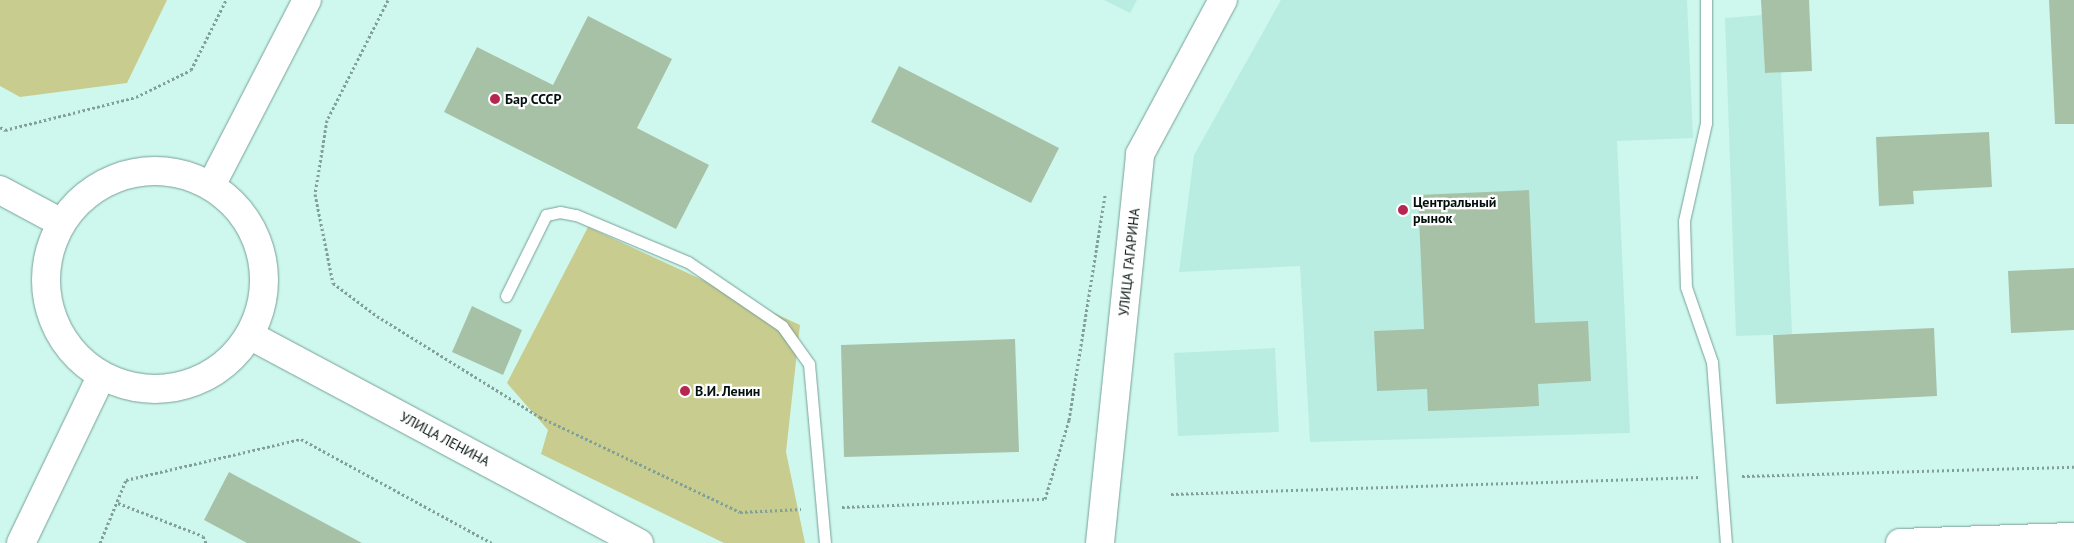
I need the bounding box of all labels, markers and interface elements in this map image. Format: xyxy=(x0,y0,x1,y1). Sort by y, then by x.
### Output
place label: Бар СССР xyxy=(505,91,562,107)
marker: Бар СССР xyxy=(489,93,501,105)
place label: Центральный рынок xyxy=(1413,194,1496,226)
marker: Центральный рынок xyxy=(1397,204,1409,216)
street label: УЛИЦА ГАГАРИНА xyxy=(1115,207,1143,317)
place label: В.И. Ленин xyxy=(695,383,762,399)
marker: В.И. Ленин xyxy=(679,385,691,397)
street label: УЛИЦА ЛЕНИНА xyxy=(397,408,493,470)

